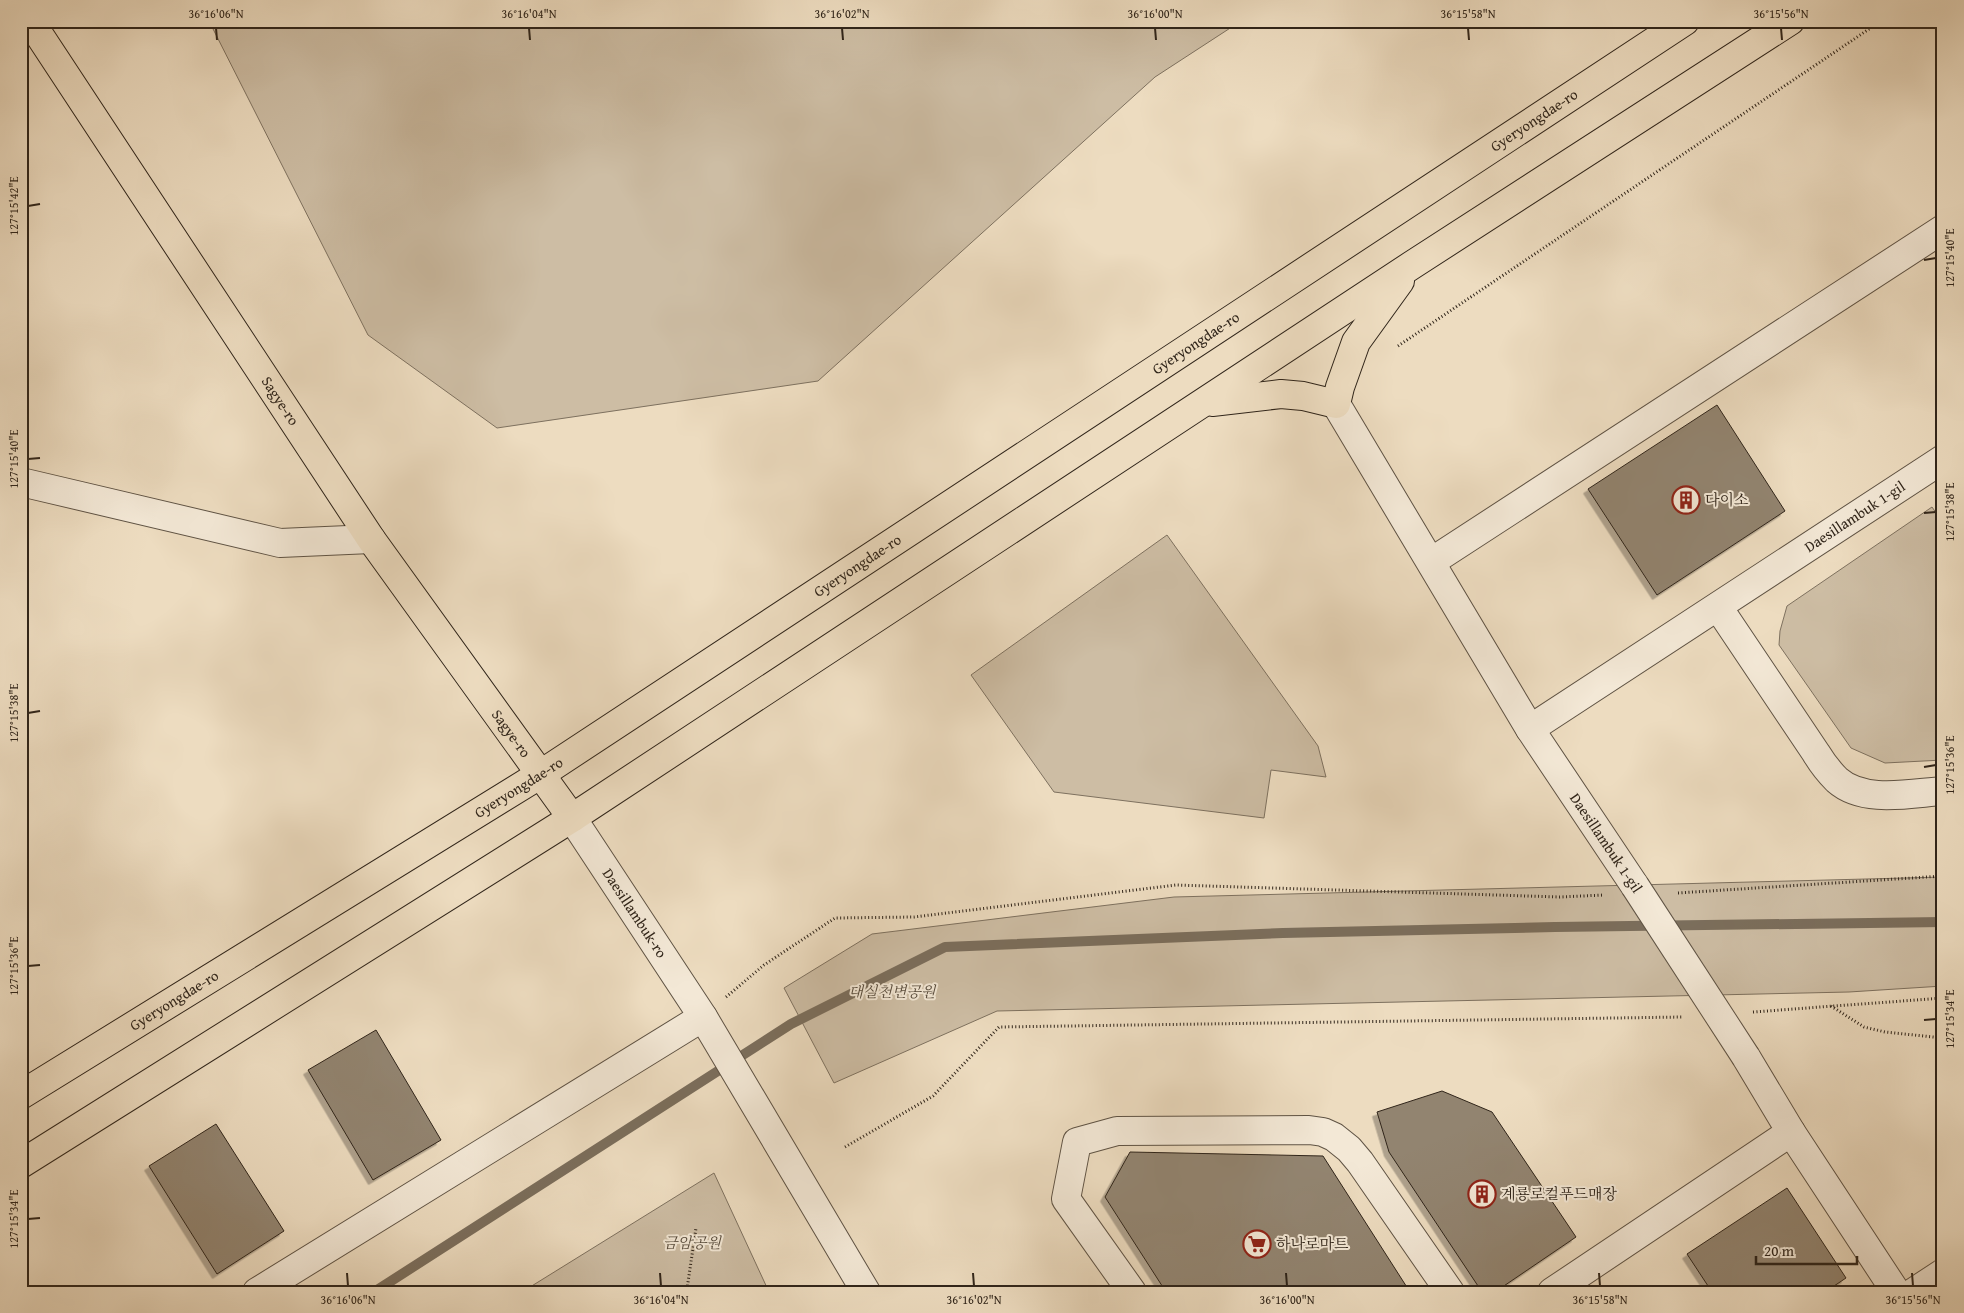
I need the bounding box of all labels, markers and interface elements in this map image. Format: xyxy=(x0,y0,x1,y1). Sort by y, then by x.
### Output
text: 36°16'06"N xyxy=(188,5,244,22)
text: 36°16'04"N xyxy=(501,5,557,22)
text: 36°16'02"N xyxy=(814,5,870,22)
text: 36°16'00"N xyxy=(1127,5,1183,22)
text: 36°15'58"N xyxy=(1440,5,1496,22)
text: 36°15'56"N xyxy=(1753,5,1809,22)
street label: Gyeryongdae-ro xyxy=(1486,83,1582,156)
text: 127°15'42"E xyxy=(5,176,22,236)
text: 127°15'40"E xyxy=(1941,228,1958,288)
street label: Gyeryongdae-ro xyxy=(1148,306,1244,379)
street label: Sagye-ro xyxy=(257,372,305,430)
text: 127°15'40"E xyxy=(5,429,22,489)
street label: Daesillambuk 1-gil xyxy=(1800,476,1909,557)
text: 127°15'38"E xyxy=(1941,482,1958,542)
building icon: 다이소 xyxy=(1671,485,1701,515)
place label: 다이소 xyxy=(1705,489,1749,510)
street label: Gyeryongdae-ro xyxy=(809,529,905,602)
text: 127°15'38"E xyxy=(5,683,22,743)
street label: Sagye-ro xyxy=(487,705,536,762)
text: 127°15'36"E xyxy=(1941,735,1958,795)
street label: Gyeryongdae-ro xyxy=(470,751,567,823)
street label: Daesillambuk 1-gil xyxy=(1565,789,1648,897)
street label: Daesillambuk-ro xyxy=(598,864,673,962)
text: 127°15'36"E xyxy=(5,936,22,996)
street label: Gyeryongdae-ro xyxy=(125,964,223,1035)
park label: 대실천변공원 xyxy=(849,981,937,1002)
text: 127°15'34"E xyxy=(1941,989,1958,1049)
building icon: 계룡로컬푸드매장 xyxy=(1467,1179,1497,1209)
place label: 계룡로컬푸드매장 xyxy=(1501,1183,1617,1204)
text: 127°15'34"E xyxy=(5,1189,22,1249)
supermarket icon: 하나로마트 xyxy=(1242,1229,1272,1259)
park label: 금암공원 xyxy=(663,1232,722,1253)
place label: 하나로마트 xyxy=(1276,1233,1349,1254)
scale bar xyxy=(1756,1233,1858,1265)
text: 20 m xyxy=(1764,1240,1795,1261)
text: 36°16'06"N xyxy=(320,1291,376,1308)
text: 36°16'04"N xyxy=(633,1291,689,1308)
text: 36°16'02"N xyxy=(946,1291,1002,1308)
text: 36°16'00"N xyxy=(1259,1291,1315,1308)
text: 36°15'58"N xyxy=(1572,1291,1628,1308)
text: 36°15'56"N xyxy=(1885,1291,1941,1308)

